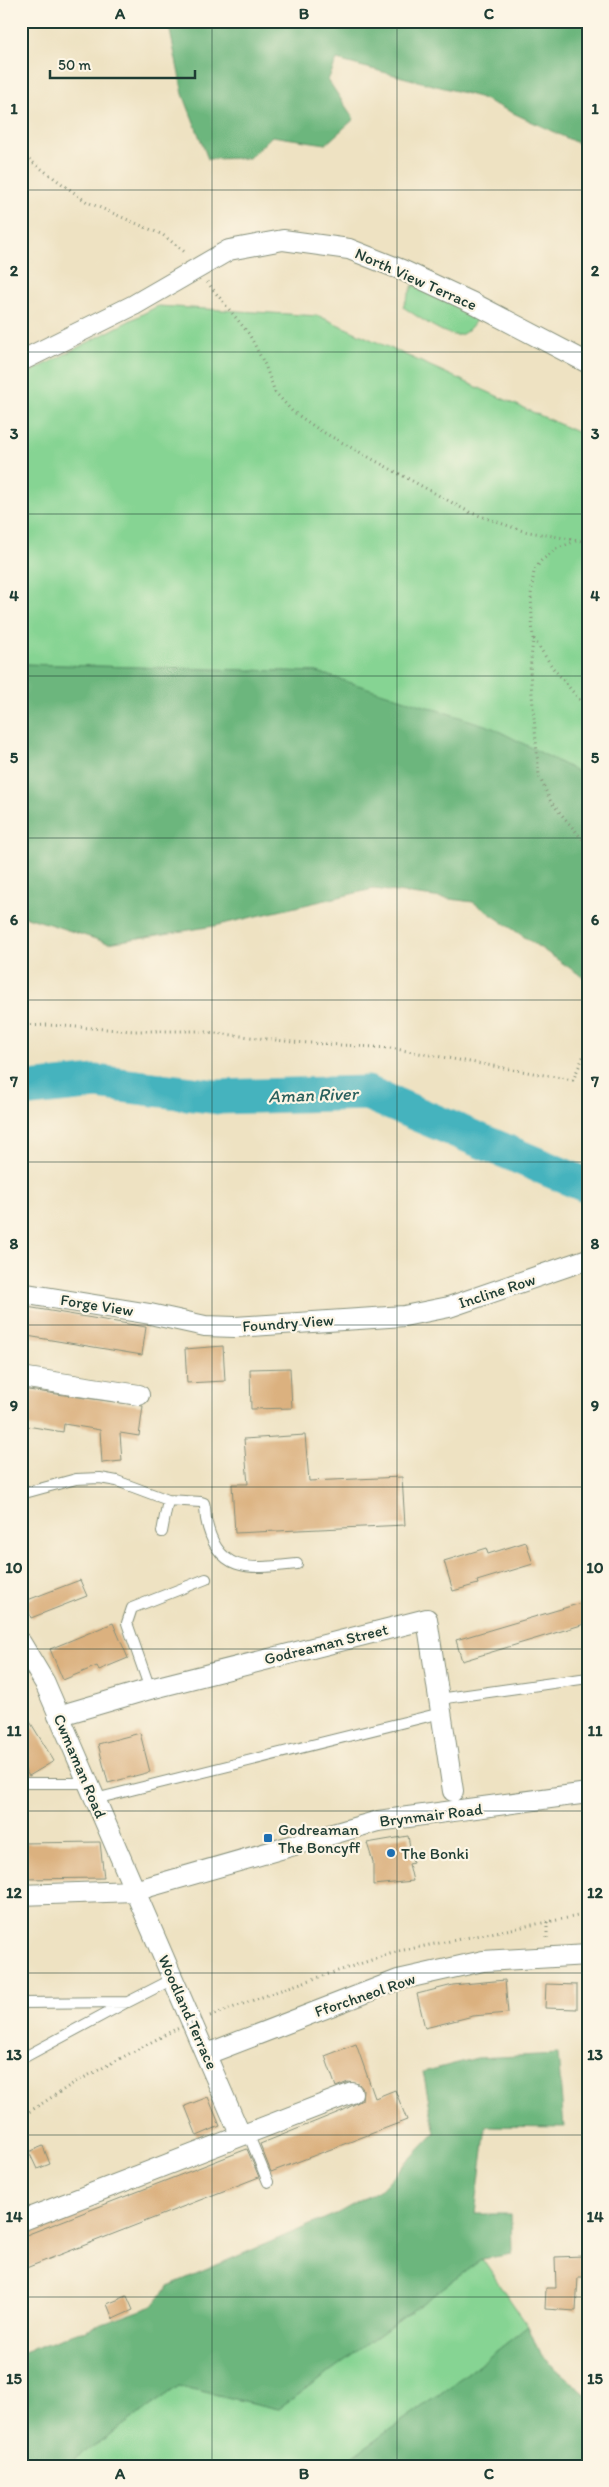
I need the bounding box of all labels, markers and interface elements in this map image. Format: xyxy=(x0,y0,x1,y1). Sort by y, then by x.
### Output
text: A xyxy=(114,4,126,23)
text: B xyxy=(299,4,310,23)
text: C xyxy=(484,4,495,23)
scale bar xyxy=(50,48,195,80)
text: 50 m xyxy=(58,56,91,74)
text: 1 xyxy=(10,99,18,118)
text: 1 xyxy=(591,99,599,118)
street label: North View Terrace xyxy=(352,244,480,314)
text: 2 xyxy=(10,261,19,280)
text: 2 xyxy=(591,261,600,280)
text: 3 xyxy=(10,424,19,443)
text: 3 xyxy=(591,424,600,443)
text: 4 xyxy=(9,586,19,605)
text: 4 xyxy=(590,586,600,605)
text: 5 xyxy=(10,748,19,767)
text: 5 xyxy=(591,748,600,767)
text: 6 xyxy=(10,910,19,929)
text: 6 xyxy=(591,910,600,929)
text: 7 xyxy=(9,1072,18,1091)
text: 7 xyxy=(590,1072,599,1091)
water label: Aman River xyxy=(268,1082,360,1108)
text: 8 xyxy=(10,1234,19,1253)
text: 8 xyxy=(591,1234,600,1253)
street label: Incline Row xyxy=(456,1270,538,1312)
street label: Forge View xyxy=(59,1290,135,1320)
street label: Foundry View xyxy=(242,1310,334,1336)
text: 9 xyxy=(10,1396,18,1415)
text: 9 xyxy=(591,1396,599,1415)
text: 10 xyxy=(5,1558,23,1577)
text: 10 xyxy=(586,1558,604,1577)
street label: Godreaman Street xyxy=(262,1619,390,1669)
street label: Cwmaman Road xyxy=(50,1711,111,1821)
text: 11 xyxy=(7,1721,22,1740)
text: 11 xyxy=(588,1721,603,1740)
street label: Brynmair Road xyxy=(378,1799,484,1831)
place label: Godreaman The Boncyff xyxy=(278,1820,361,1857)
marker: Godreaman The Boncyff xyxy=(262,1832,274,1844)
place label: The Bonki xyxy=(401,1844,469,1863)
marker: The Bonki xyxy=(385,1847,397,1859)
text: 12 xyxy=(6,1883,23,1902)
text: 12 xyxy=(587,1883,604,1902)
street label: Woodland Terrace xyxy=(154,1952,222,2072)
street label: Fforchneol Row xyxy=(312,1969,418,2021)
text: 13 xyxy=(6,2045,22,2064)
text: 13 xyxy=(587,2045,603,2064)
text: 14 xyxy=(5,2207,23,2226)
text: 14 xyxy=(586,2207,604,2226)
text: 15 xyxy=(6,2369,23,2388)
text: 15 xyxy=(587,2369,604,2388)
text: A xyxy=(114,2464,126,2483)
text: B xyxy=(299,2464,310,2483)
text: C xyxy=(484,2464,495,2483)

